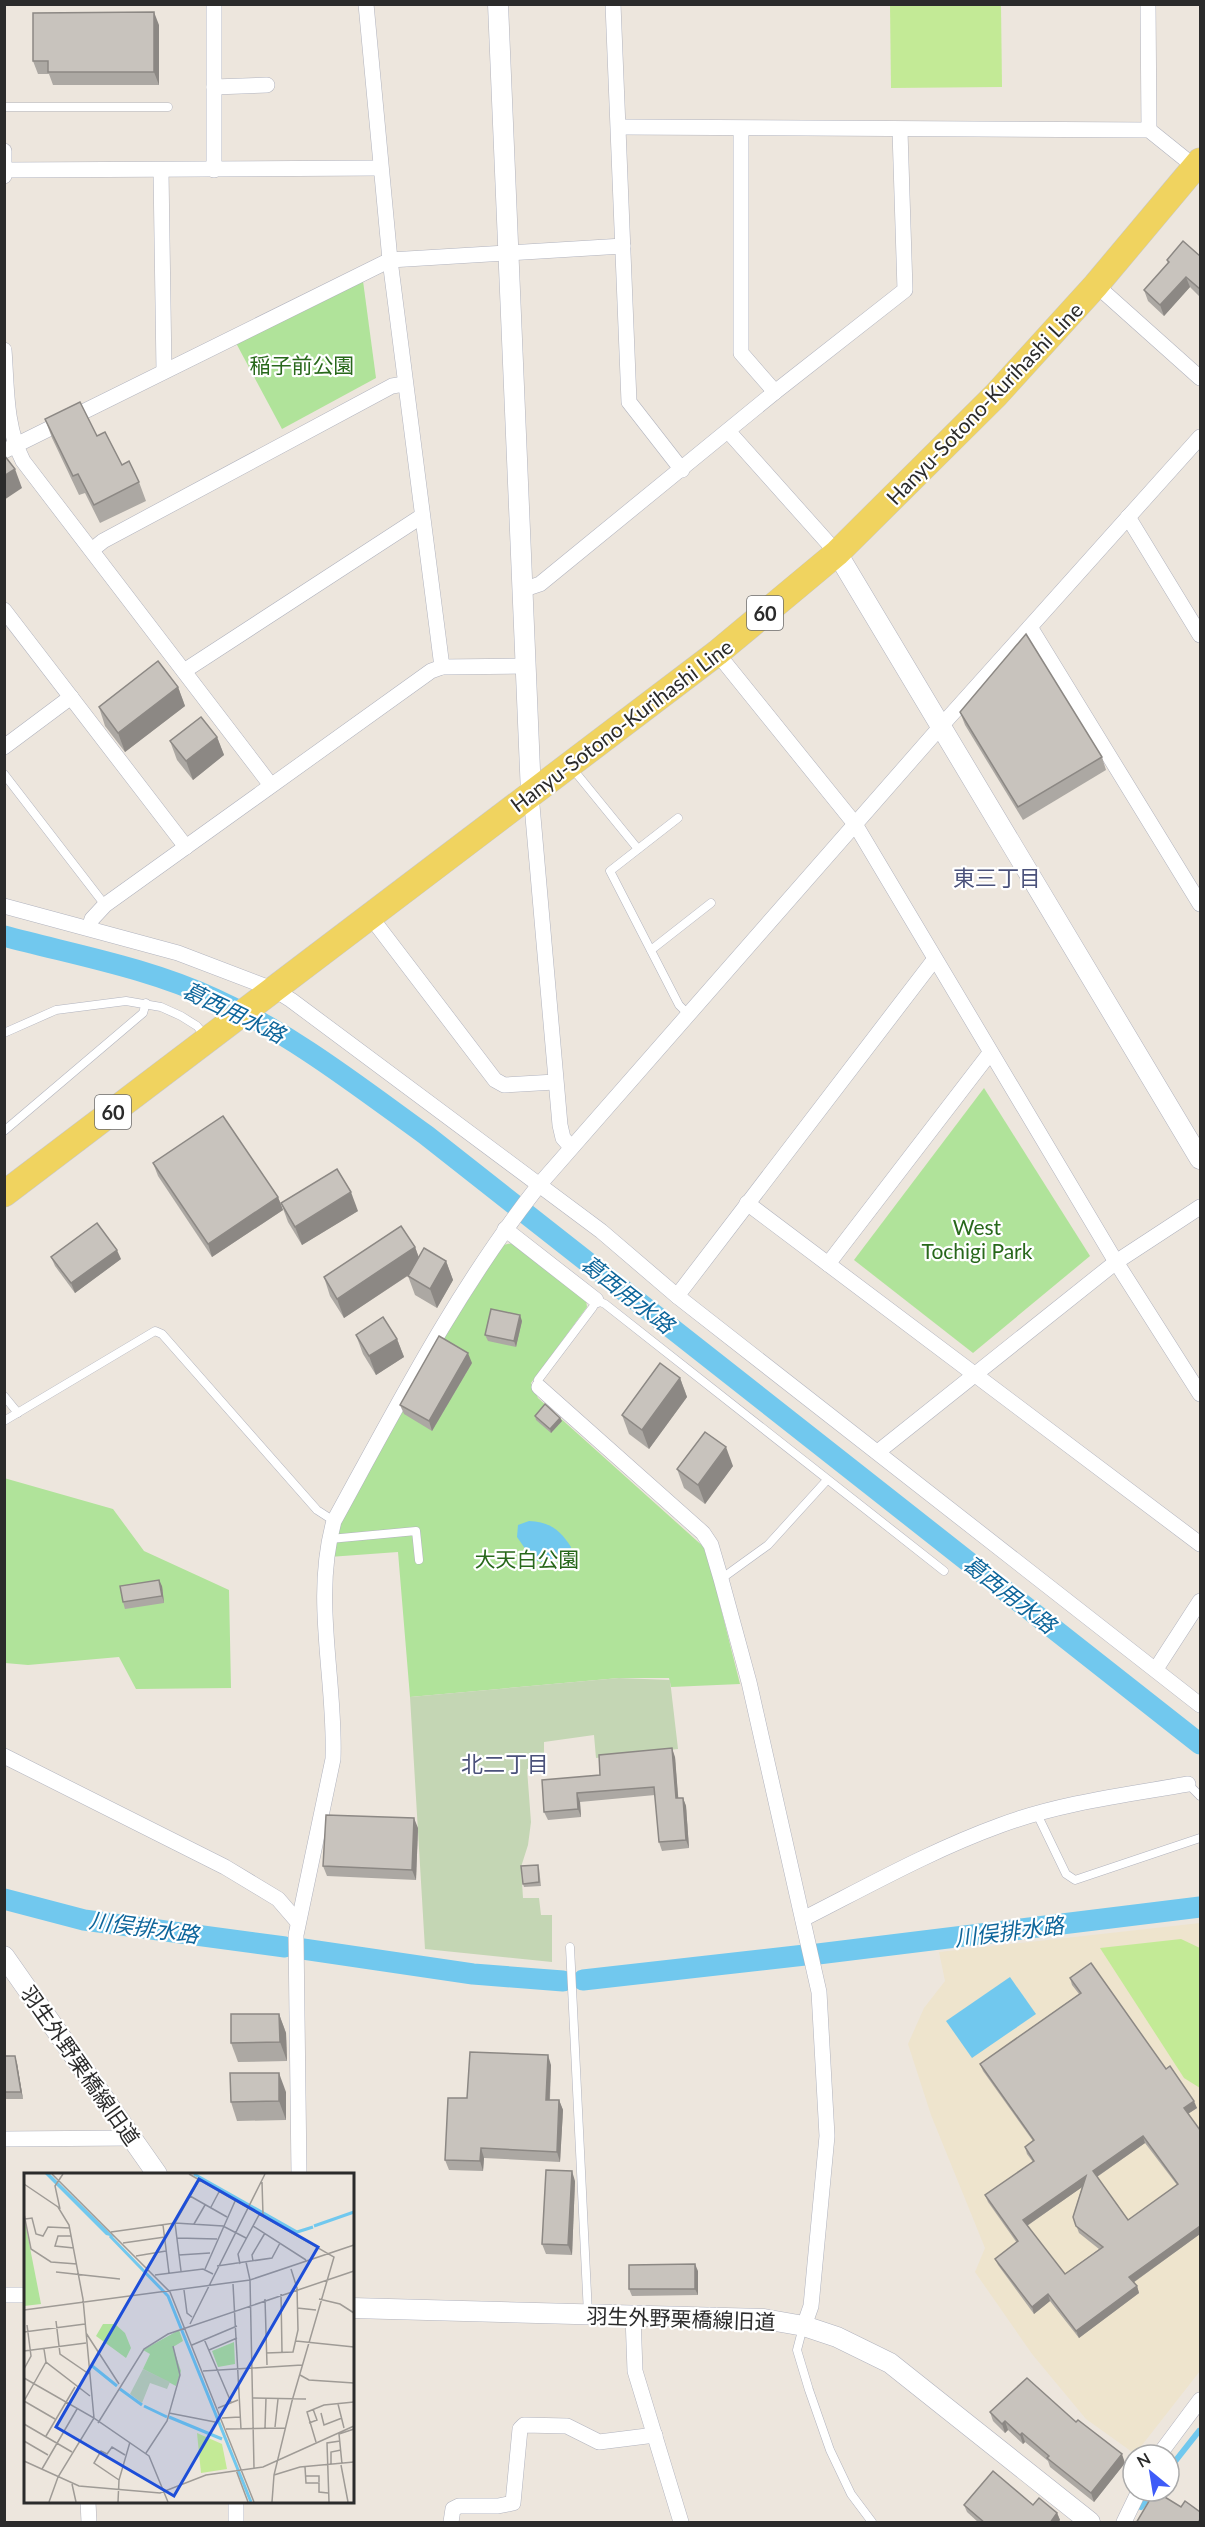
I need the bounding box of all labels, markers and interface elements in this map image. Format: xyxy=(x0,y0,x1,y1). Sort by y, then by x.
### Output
street label: Hanyu-Sotono-Kurihashi Line xyxy=(881,297,1087,509)
park label: 稲子前公園 xyxy=(250,352,355,377)
road number: 60 xyxy=(747,596,783,630)
street label: Hanyu-Sotono-Kurihashi Line xyxy=(505,633,737,817)
district label: 東三丁目 xyxy=(953,864,1041,891)
water label: 葛西用水路 xyxy=(179,976,291,1049)
road number: 60 xyxy=(95,1095,131,1129)
park label: West Tochigi Park xyxy=(922,1214,1033,1263)
water label: 葛西用水路 xyxy=(576,1249,681,1340)
park label: 大天白公園 xyxy=(475,1546,580,1571)
water label: 葛西用水路 xyxy=(958,1549,1063,1640)
district label: 北二丁目 xyxy=(461,1750,549,1777)
water label: 川俣排水路 xyxy=(88,1906,202,1948)
water label: 川俣排水路 xyxy=(953,1911,1067,1951)
street label: 羽生外野栗橋線旧道 xyxy=(17,1980,145,2150)
inset map xyxy=(24,2173,354,2503)
street label: 羽生外野栗橋線旧道 xyxy=(586,2302,776,2334)
north arrow xyxy=(1121,2443,1181,2503)
text: N xyxy=(1133,2448,1153,2471)

